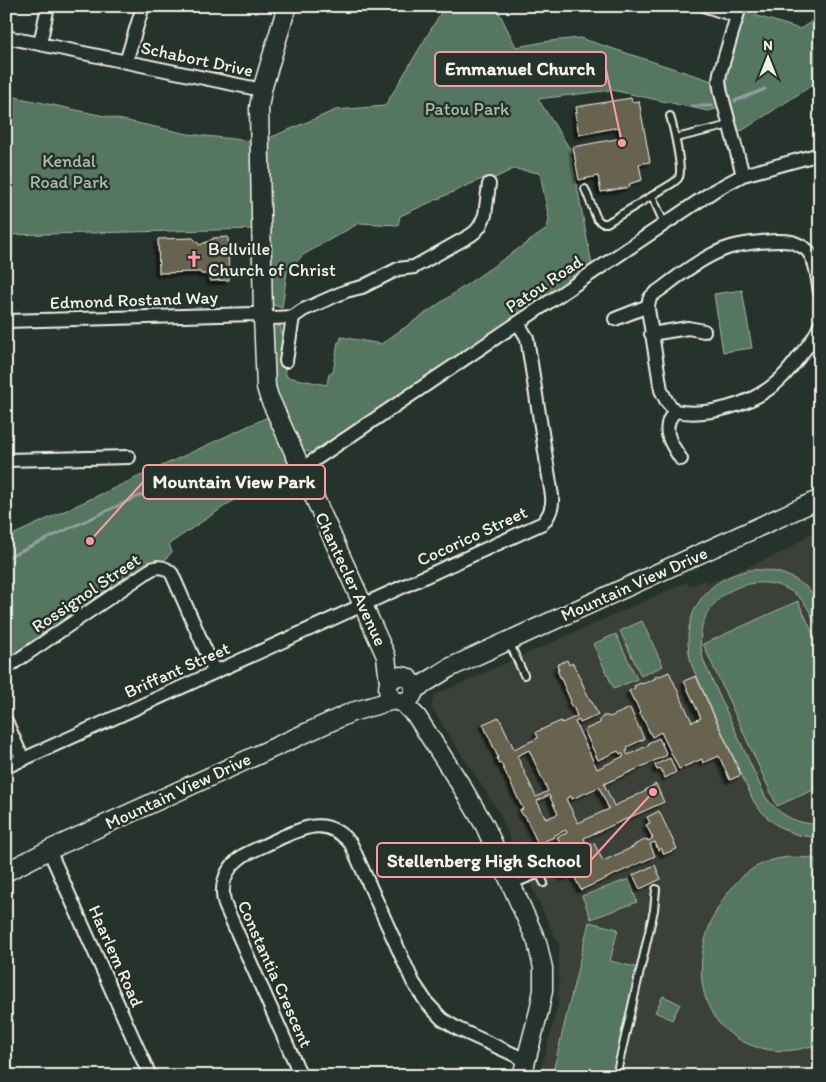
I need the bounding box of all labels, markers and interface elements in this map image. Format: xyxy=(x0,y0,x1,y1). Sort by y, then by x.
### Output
north arrow xyxy=(744,32,794,82)
street label: Schabort Drive xyxy=(139,36,255,82)
text: N xyxy=(763,37,773,54)
callout: Emmanuel Church xyxy=(435,52,606,86)
text: Emmanuel Church xyxy=(445,57,595,80)
park label: Patou Park xyxy=(425,98,510,120)
park label: Kendal Road Park xyxy=(30,150,109,193)
place label: Bellville Church of Christ xyxy=(208,238,336,281)
church icon: Bellville Church of Christ xyxy=(184,249,204,269)
street label: Patou Road xyxy=(501,250,587,318)
street label: Edmond Rostand Way xyxy=(49,286,219,314)
callout: Mountain View Park xyxy=(143,465,325,499)
text: Mountain View Park xyxy=(153,470,316,493)
street label: Cocorico Street xyxy=(413,501,531,571)
street label: Chantecler Avenue xyxy=(310,509,392,649)
street label: Mountain View Drive xyxy=(557,542,711,626)
street label: Rossignol Street xyxy=(28,548,145,637)
street label: Briffant Street xyxy=(121,637,233,703)
street label: Mountain View Drive xyxy=(102,748,254,834)
callout: Stellenberg High School xyxy=(377,843,591,877)
text: Stellenberg High School xyxy=(387,849,582,872)
street label: Constantia Crescent xyxy=(233,897,317,1051)
street label: Haarlem Road xyxy=(84,901,148,1011)

